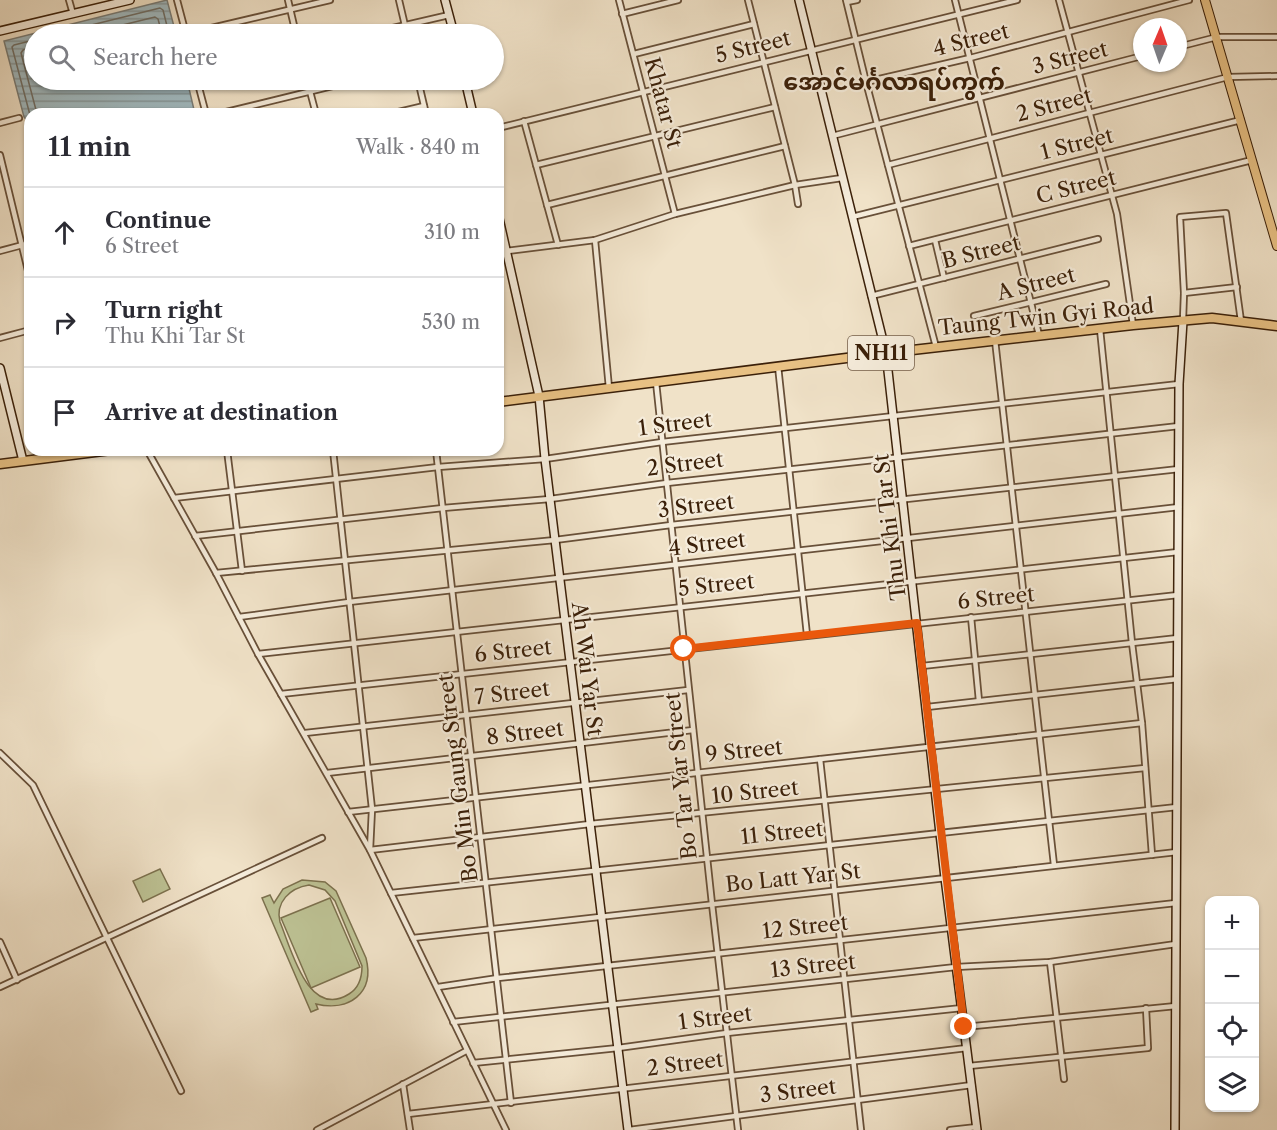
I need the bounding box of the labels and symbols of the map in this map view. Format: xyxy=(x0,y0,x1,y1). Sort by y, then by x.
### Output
street label: 4 Street xyxy=(930,18,1012,61)
north arrow xyxy=(1133,18,1187,72)
street label: 5 Street xyxy=(713,25,794,68)
street label: 3 Street xyxy=(1030,36,1111,79)
street label: Khatar St xyxy=(639,55,688,152)
district label: အောင်မင်္ဂလာရပ်ကွက် xyxy=(783,66,1005,101)
street label: 2 Street xyxy=(1013,82,1095,127)
street label: 1 Street xyxy=(1038,122,1116,165)
street label: C Street xyxy=(1033,164,1119,208)
street label: B Street xyxy=(939,230,1023,273)
street label: A Street xyxy=(993,262,1078,306)
street label: Taung Twin Gyi Road xyxy=(937,293,1155,340)
road number: NH11 xyxy=(848,336,914,370)
street label: 1 Street xyxy=(637,407,714,440)
street label: 2 Street xyxy=(645,446,725,481)
street label: Thu Khi Tar St xyxy=(868,452,911,602)
street label: 3 Street xyxy=(656,488,736,523)
street label: 4 Street xyxy=(667,526,747,561)
street label: 5 Street xyxy=(677,568,756,601)
street label: 6 Street xyxy=(956,581,1036,614)
street label: Ah Wai Yar St xyxy=(567,599,608,738)
street label: 6 Street xyxy=(473,634,553,667)
route start xyxy=(670,635,696,661)
street label: Bo Min Gaung Street xyxy=(432,672,483,884)
street label: 7 Street xyxy=(473,675,551,710)
street label: Bo Tar Yar Street xyxy=(659,691,702,861)
street label: 8 Street xyxy=(485,715,566,750)
street label: 9 Street xyxy=(704,734,784,767)
street label: 10 Street xyxy=(710,774,800,808)
street label: 11 Street xyxy=(739,816,825,849)
street label: Bo Latt Yar St xyxy=(724,858,862,897)
street label: 12 Street xyxy=(761,910,850,943)
street label: 13 Street xyxy=(769,949,857,982)
street label: 1 Street xyxy=(677,1001,754,1034)
route end xyxy=(950,1013,976,1039)
street label: 2 Street xyxy=(645,1046,725,1081)
street label: 3 Street xyxy=(758,1073,838,1108)

